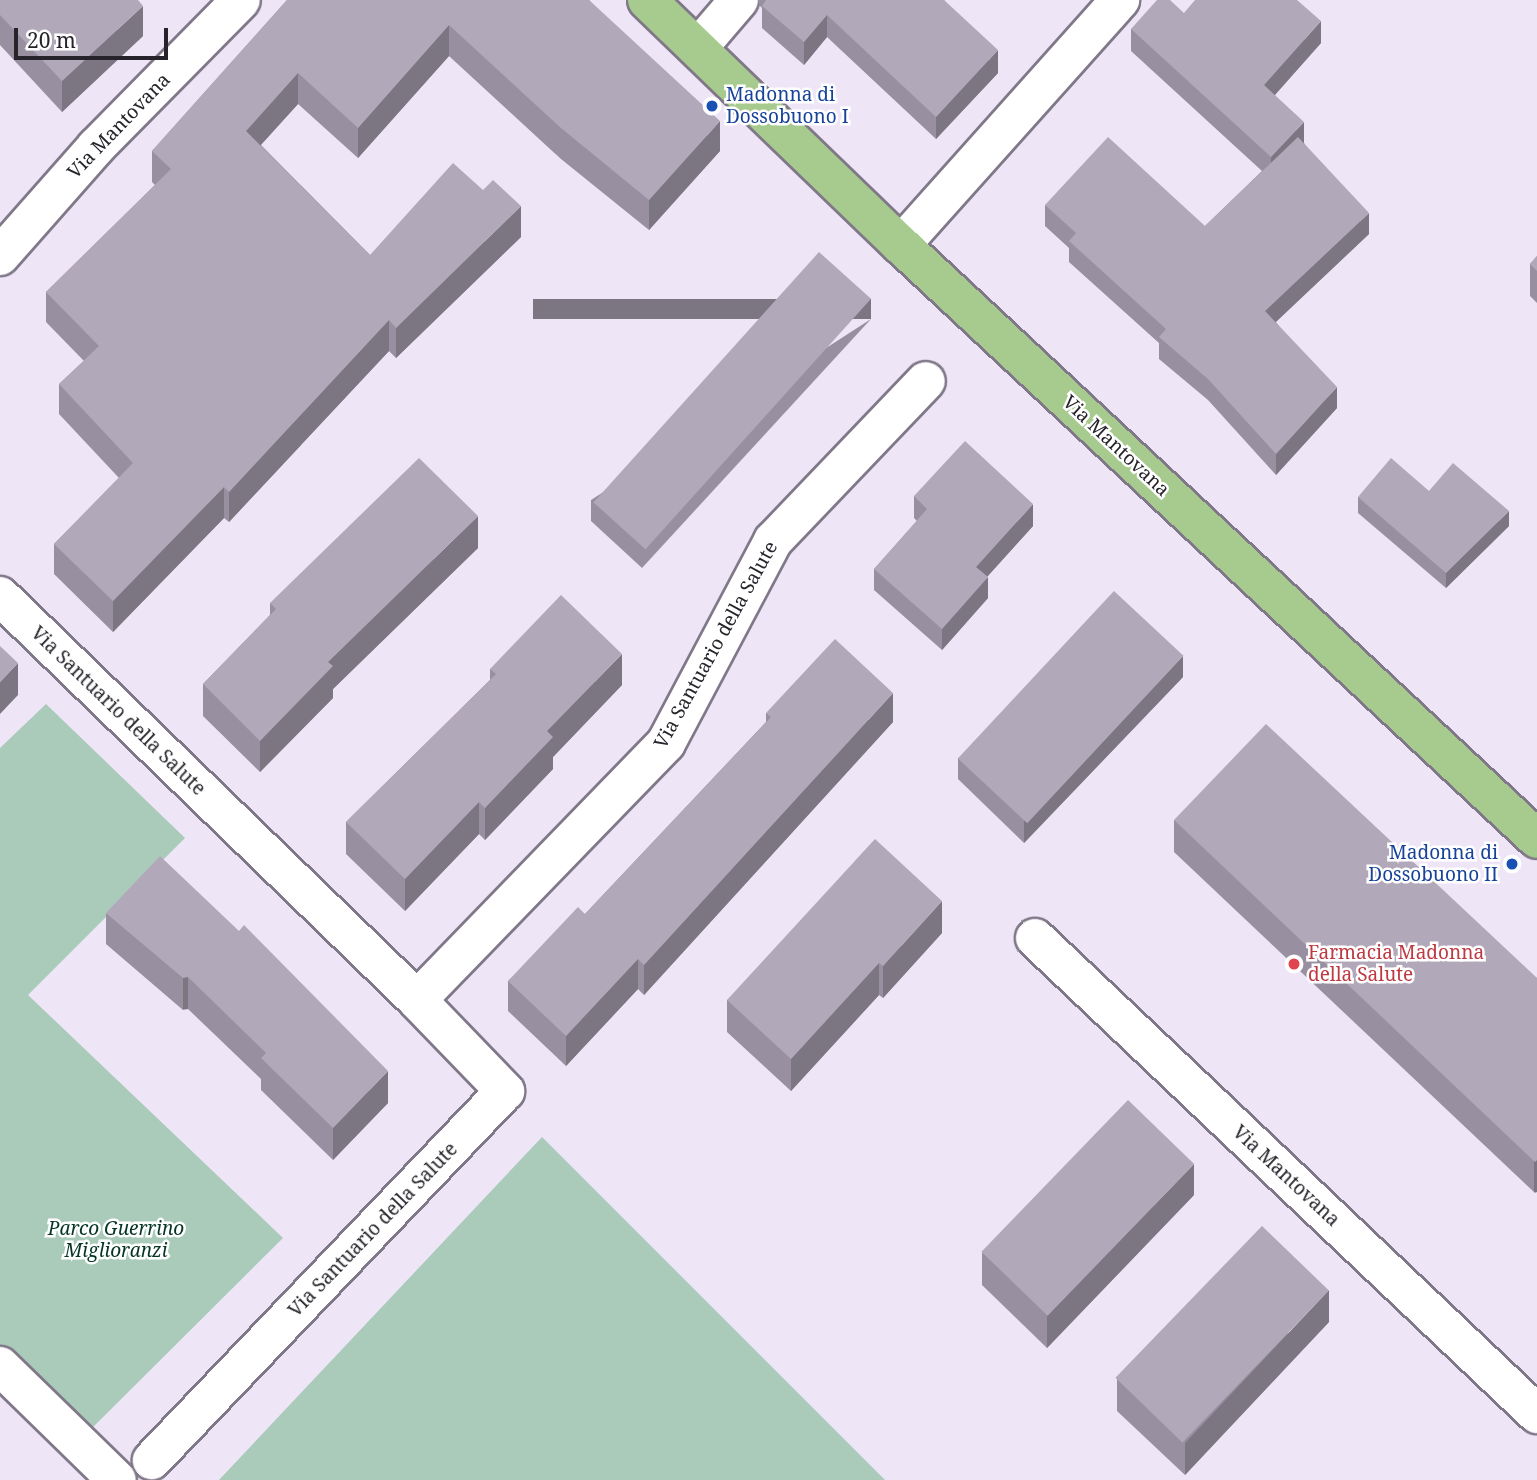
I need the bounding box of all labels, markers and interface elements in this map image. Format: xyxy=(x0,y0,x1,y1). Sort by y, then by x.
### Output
scale bar xyxy=(18,14,172,58)
text: 20 m xyxy=(27,26,76,54)
street label: Via Mantovana xyxy=(63,69,175,183)
place label: Madonna di Dossobuono I xyxy=(726,84,849,128)
marker: Madonna di Dossobuono I xyxy=(704,98,720,114)
street label: Via Mantovana xyxy=(1058,391,1174,501)
street label: Via Santuario della Salute xyxy=(649,537,783,753)
street label: Via Santuario della Salute xyxy=(26,622,210,800)
place label: Madonna di Dossobuono II xyxy=(1368,842,1498,886)
marker: Madonna di Dossobuono II xyxy=(1504,856,1520,872)
place label: Farmacia Madonna della Salute xyxy=(1308,942,1484,986)
marker: Farmacia Madonna della Salute xyxy=(1286,956,1302,972)
street label: Via Mantovana xyxy=(1228,1121,1344,1231)
street label: Via Santuario della Salute xyxy=(284,1138,462,1322)
park label: Parco Guerrino Miglioranzi xyxy=(48,1218,184,1262)

